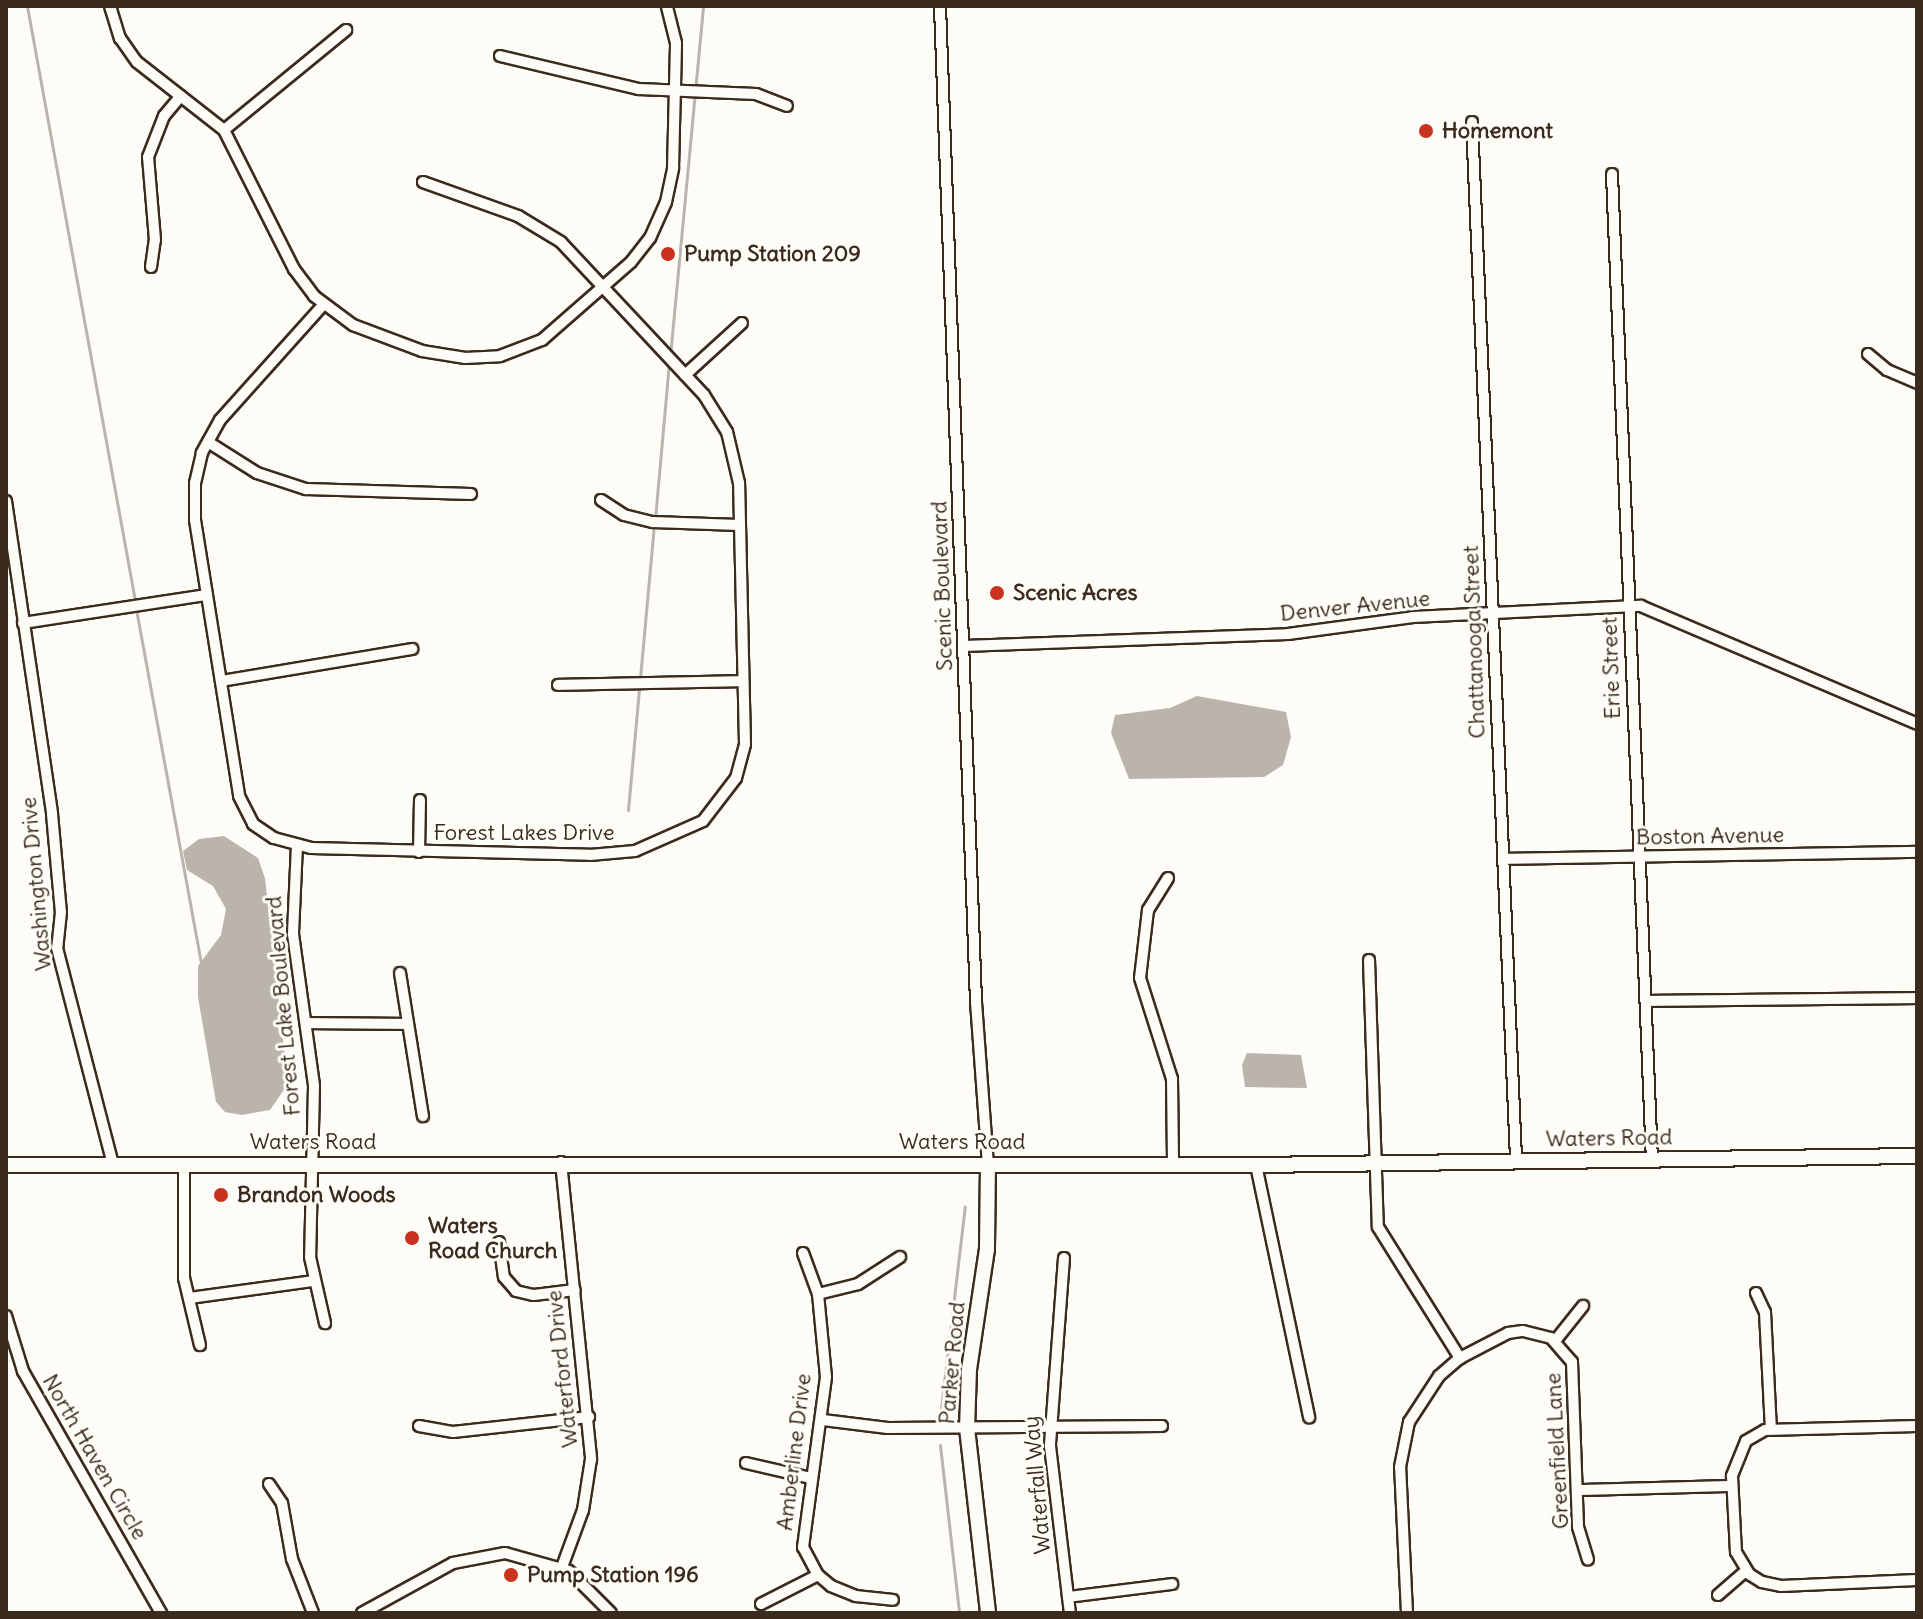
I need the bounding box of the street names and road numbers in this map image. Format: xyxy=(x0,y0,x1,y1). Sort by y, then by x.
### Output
street label: Scenic Boulevard xyxy=(926,500,958,672)
street label: Chattanooga Street xyxy=(1457,545,1491,739)
street label: Denver Avenue xyxy=(1279,585,1431,627)
street label: Erie Street xyxy=(1596,616,1626,720)
street label: Washington Drive xyxy=(15,796,57,972)
street label: Forest Lakes Drive xyxy=(433,820,615,846)
street label: Boston Avenue xyxy=(1636,822,1784,850)
street label: Forest Lake Boulevard xyxy=(260,895,306,1117)
street label: Waters Road xyxy=(1545,1124,1673,1152)
street label: Waters Road xyxy=(250,1129,376,1155)
street label: Waters Road xyxy=(899,1129,1025,1155)
street label: Waterford Drive xyxy=(541,1289,583,1449)
street label: Parker Road xyxy=(933,1301,971,1425)
street label: North Haven Circle xyxy=(37,1370,153,1544)
street label: Amberline Drive xyxy=(771,1372,817,1532)
street label: Greenfield Lane xyxy=(1540,1372,1574,1530)
street label: Waterfall Way xyxy=(1018,1415,1056,1555)

